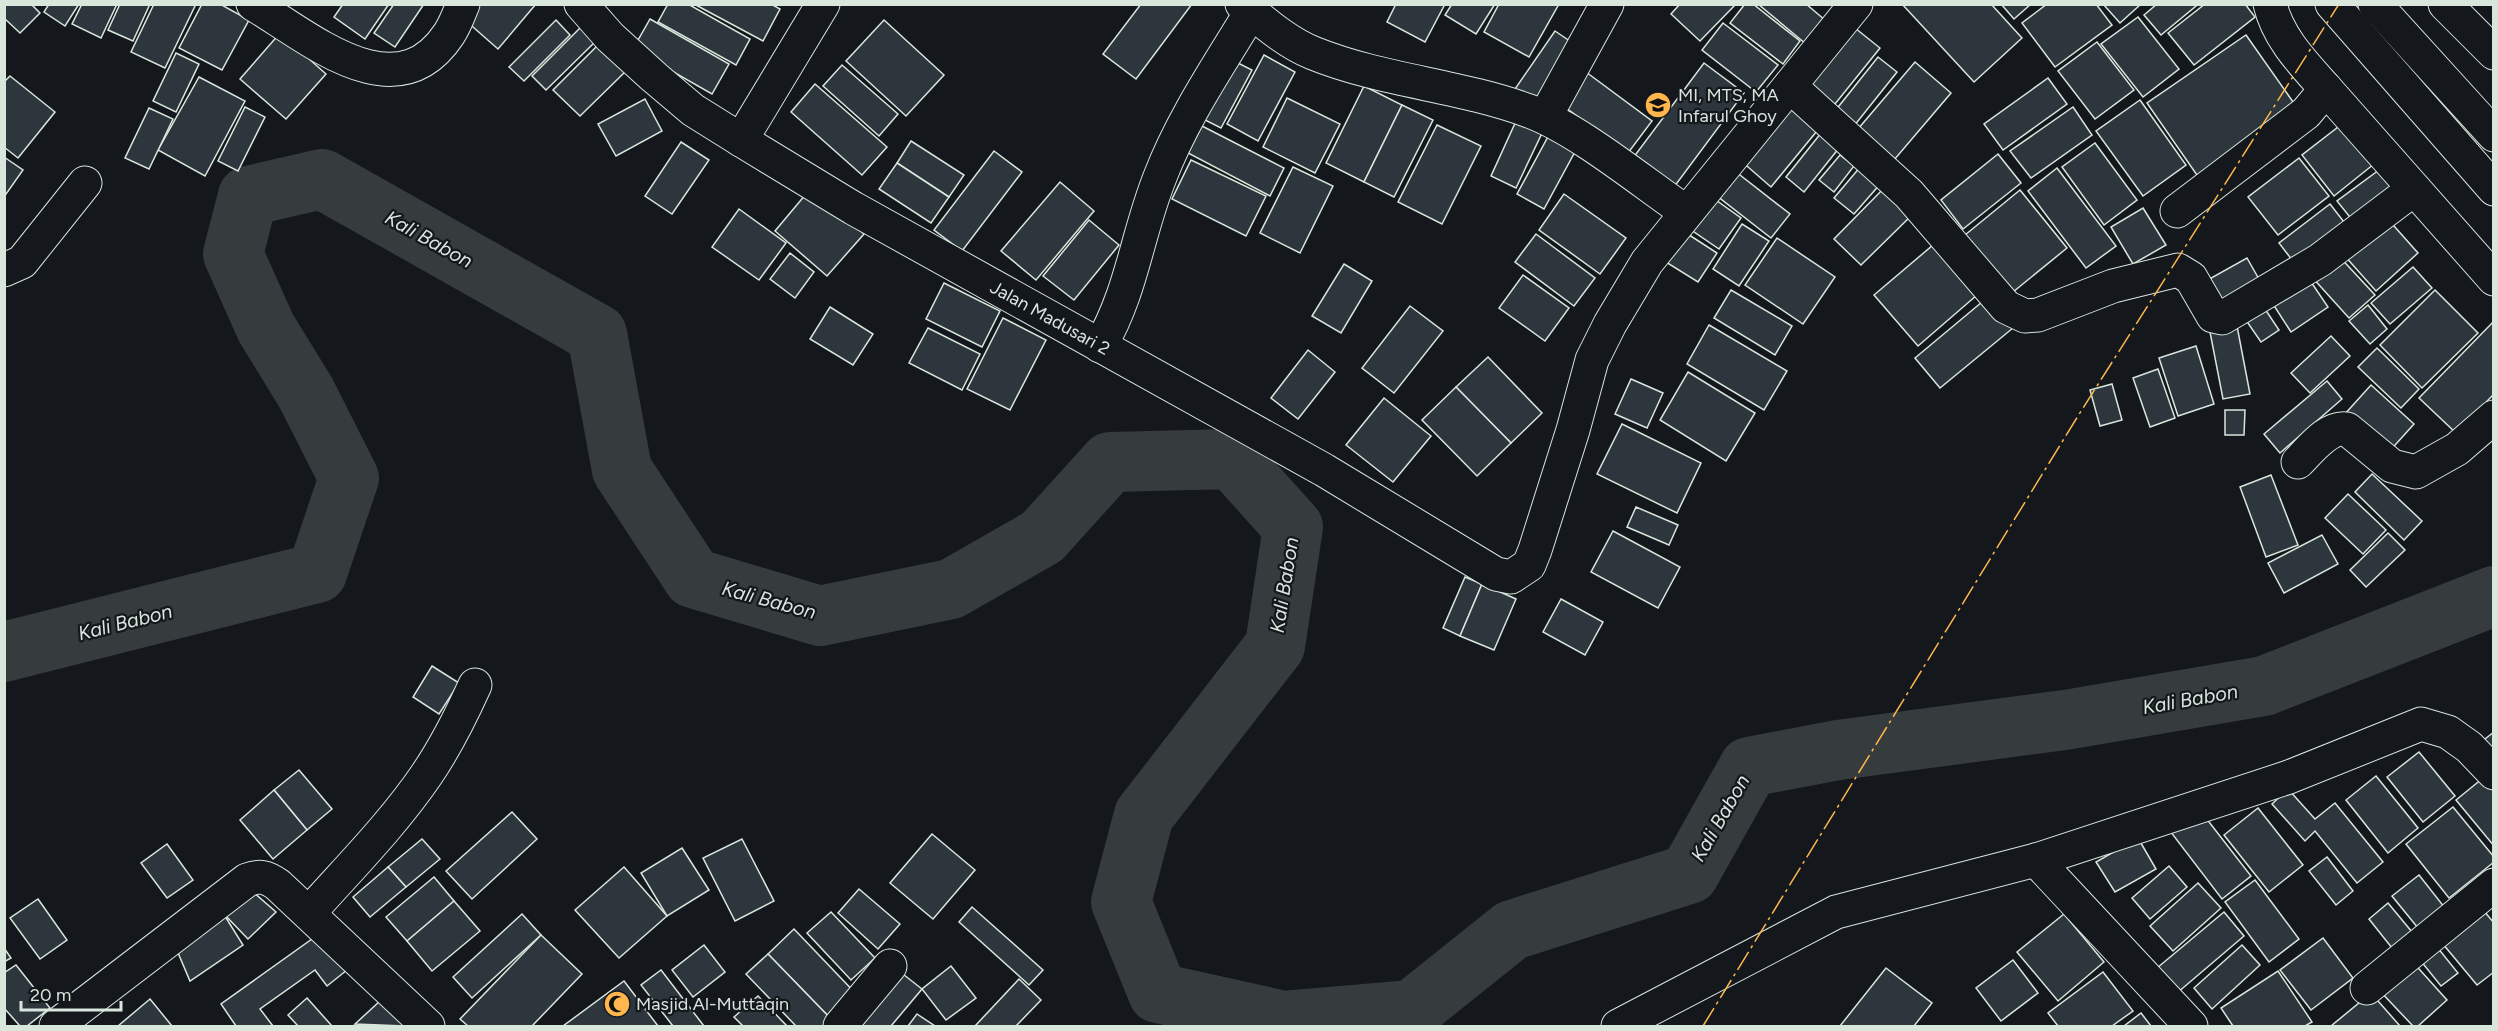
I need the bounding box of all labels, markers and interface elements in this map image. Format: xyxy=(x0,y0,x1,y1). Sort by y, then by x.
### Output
place label: MI, MTS, MA Infarul Ghoy xyxy=(1678,84,1779,127)
school or university icon: MI, MTS, MA Infarul Ghoy xyxy=(1643,90,1673,120)
water label: Kali Babon xyxy=(381,205,477,273)
street label: Jalan Madusari 2 xyxy=(986,276,1114,360)
water label: Kali Babon xyxy=(1265,536,1303,634)
water label: Kali Babon xyxy=(719,576,819,624)
water label: Kali Babon xyxy=(75,599,175,645)
water label: Kali Babon xyxy=(2140,679,2240,719)
water label: Kali Babon xyxy=(1686,770,1754,866)
scale bar xyxy=(21,974,122,1012)
text: 20 m xyxy=(30,984,71,1006)
mosque icon: Masjid Al-Muttaqin xyxy=(602,989,632,1019)
place label: Masjid Al-Muttaqin xyxy=(636,993,789,1015)

